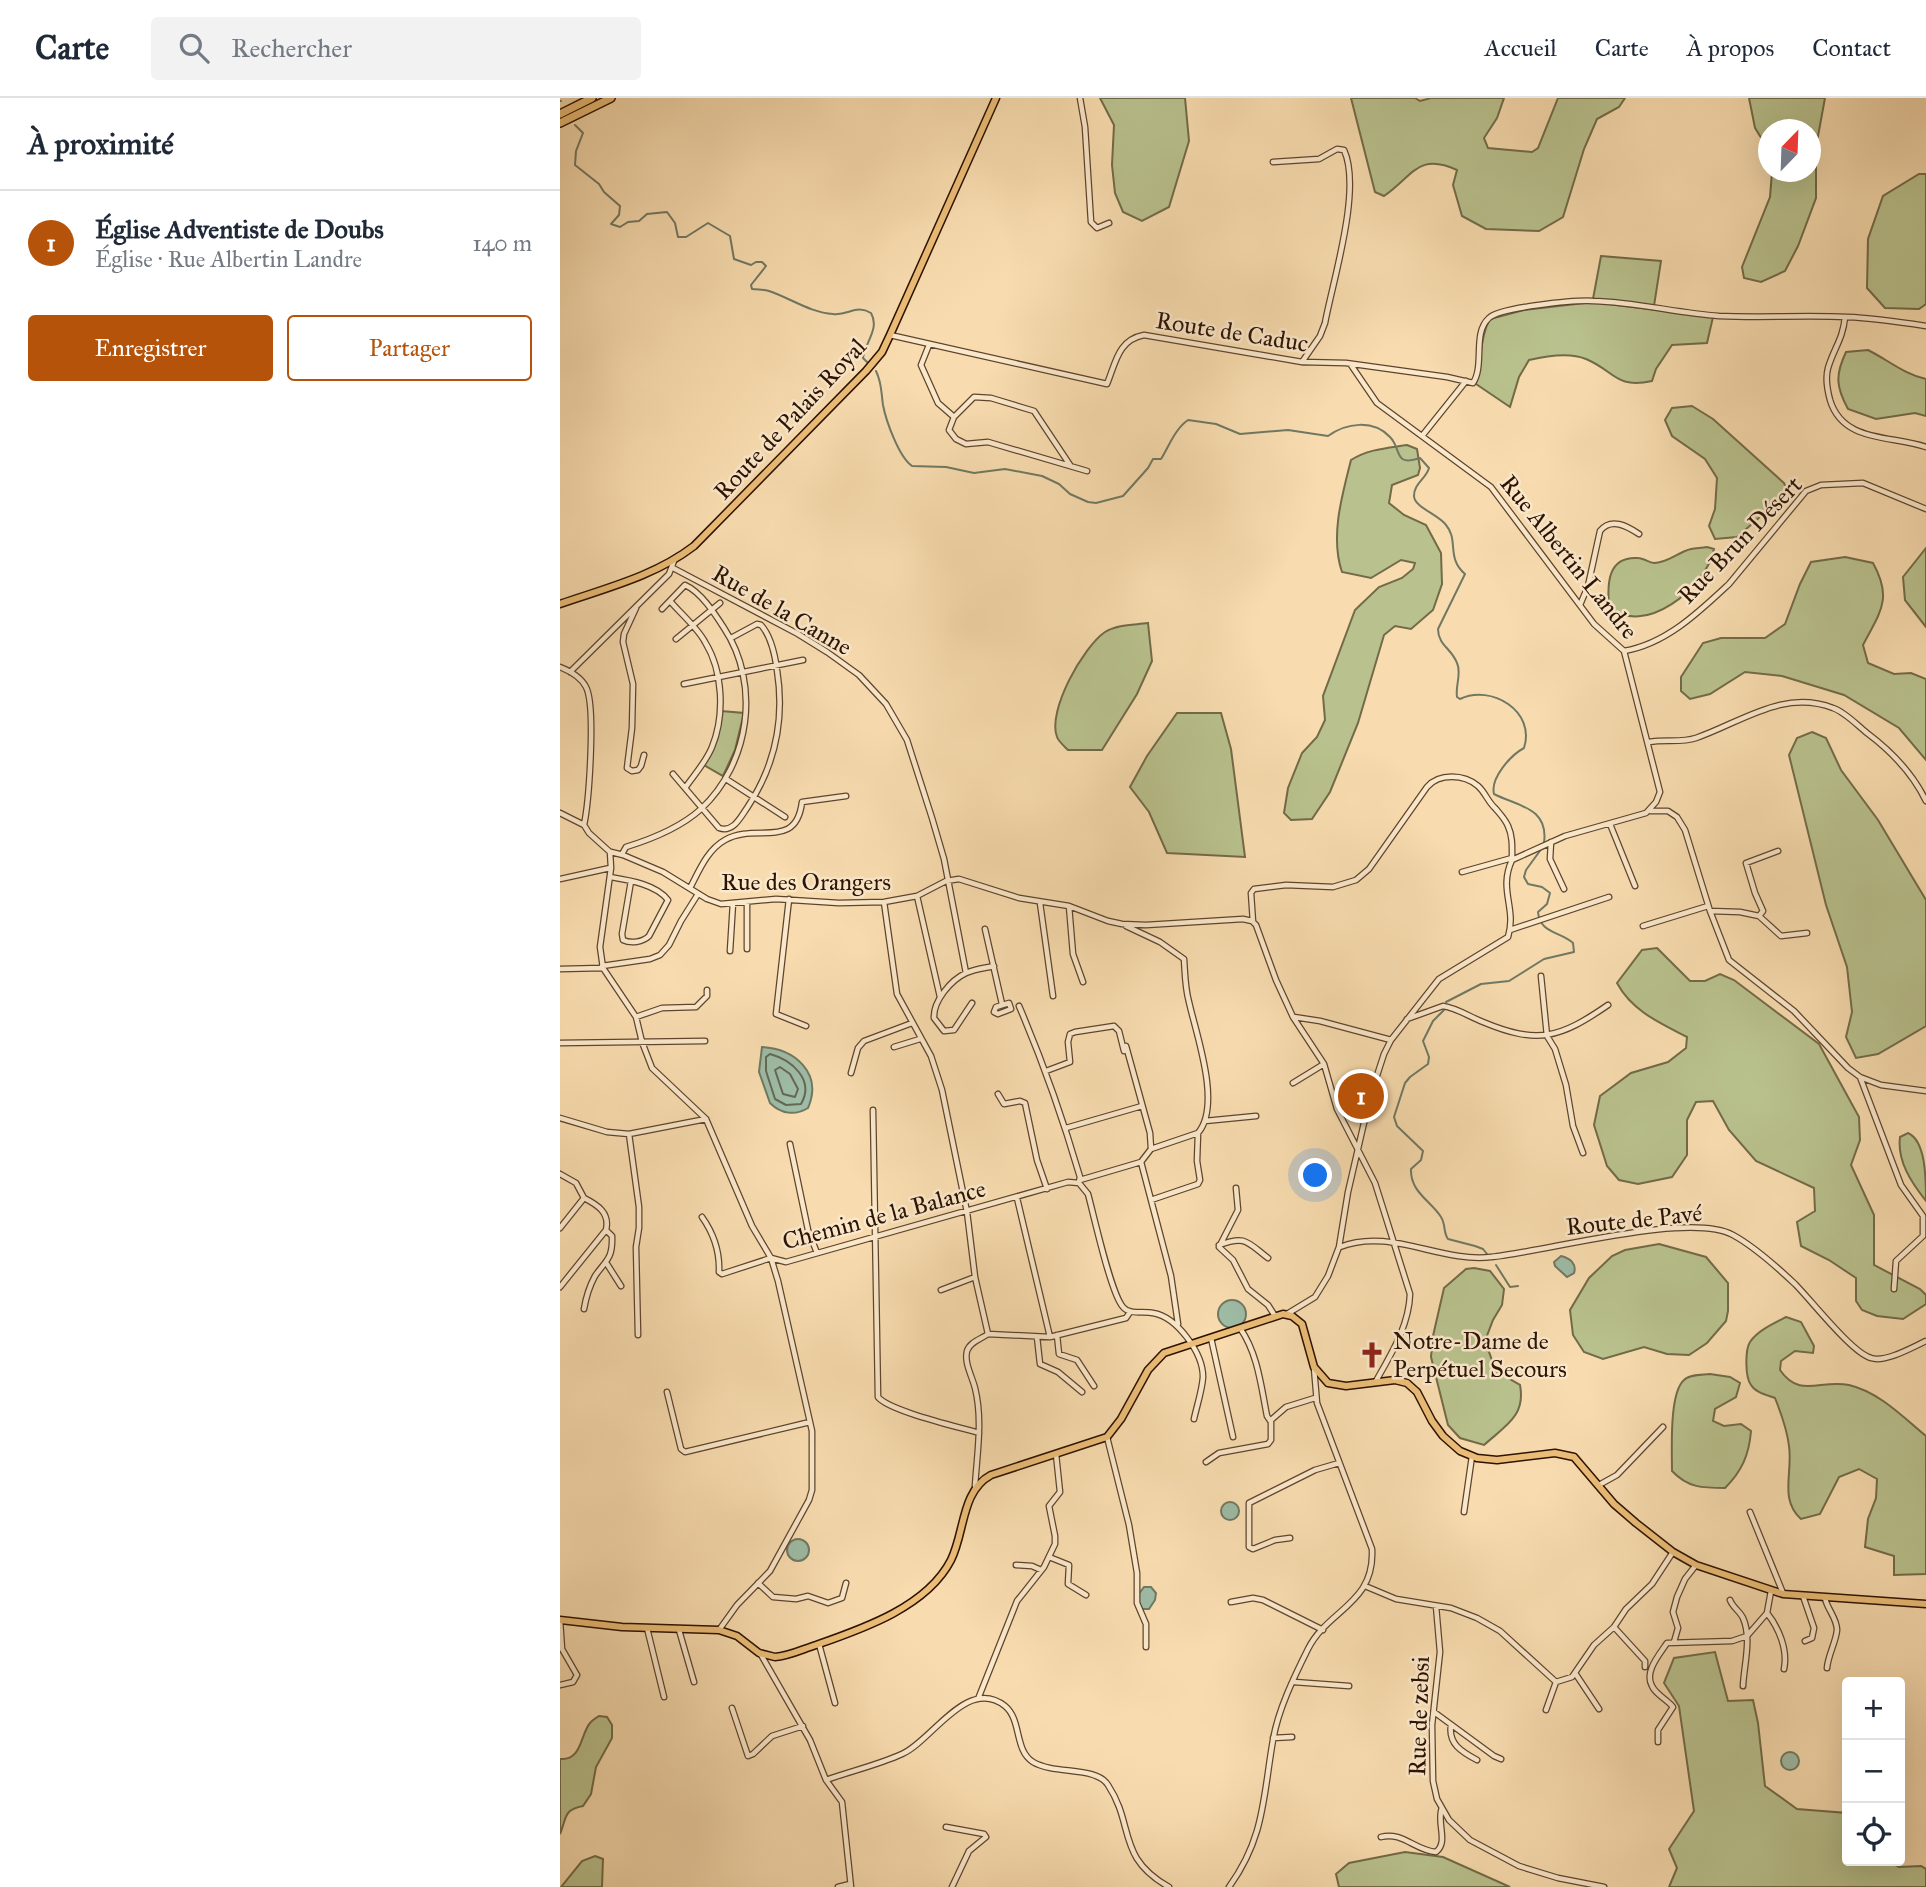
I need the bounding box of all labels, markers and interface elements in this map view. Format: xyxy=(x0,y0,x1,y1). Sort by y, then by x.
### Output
search box xyxy=(151,17,641,80)
text: Carte xyxy=(35,28,109,68)
icon: search xyxy=(175,29,213,67)
text: Rechercher xyxy=(231,32,352,64)
text: Accueil xyxy=(1485,33,1557,63)
text: Carte xyxy=(1595,33,1649,63)
text: À propos xyxy=(1687,33,1774,63)
text: Contact xyxy=(1812,33,1891,63)
north arrow xyxy=(1758,119,1821,182)
text: À proximité xyxy=(28,126,174,162)
text: Église Adventiste de Doubs xyxy=(95,213,384,245)
text: 1 xyxy=(46,229,56,257)
text: 140 m xyxy=(472,229,532,257)
text: Église · Rue Albertin Landre xyxy=(95,245,362,273)
street label: Route de Caduc xyxy=(1154,305,1310,359)
button: Enregistrer xyxy=(28,315,273,381)
button: Partager xyxy=(287,315,532,381)
street label: Route de Palais Royal xyxy=(708,332,873,506)
street label: Rue Albertin Landre xyxy=(1493,469,1645,645)
street label: Rue Brun Désert xyxy=(1672,470,1809,610)
street label: Rue de la Canne xyxy=(707,558,857,662)
street label: Rue des Orangers xyxy=(721,867,891,897)
pin: 1 xyxy=(1338,1070,1384,1122)
your location xyxy=(1298,1158,1332,1192)
street label: Chemin de la Balance xyxy=(779,1173,989,1257)
street label: Route de Pavé xyxy=(1564,1198,1704,1242)
place label: Notre-Dame de Perpétuel Secours xyxy=(1393,1326,1567,1384)
church icon: Notre-Dame de Perpétuel Secours xyxy=(1357,1340,1387,1370)
street label: Rue de zebsi xyxy=(1402,1655,1436,1776)
map controls xyxy=(1842,1677,1905,1866)
button: + xyxy=(1842,1677,1905,1740)
button: − xyxy=(1842,1740,1905,1803)
button: locate xyxy=(1842,1803,1905,1866)

